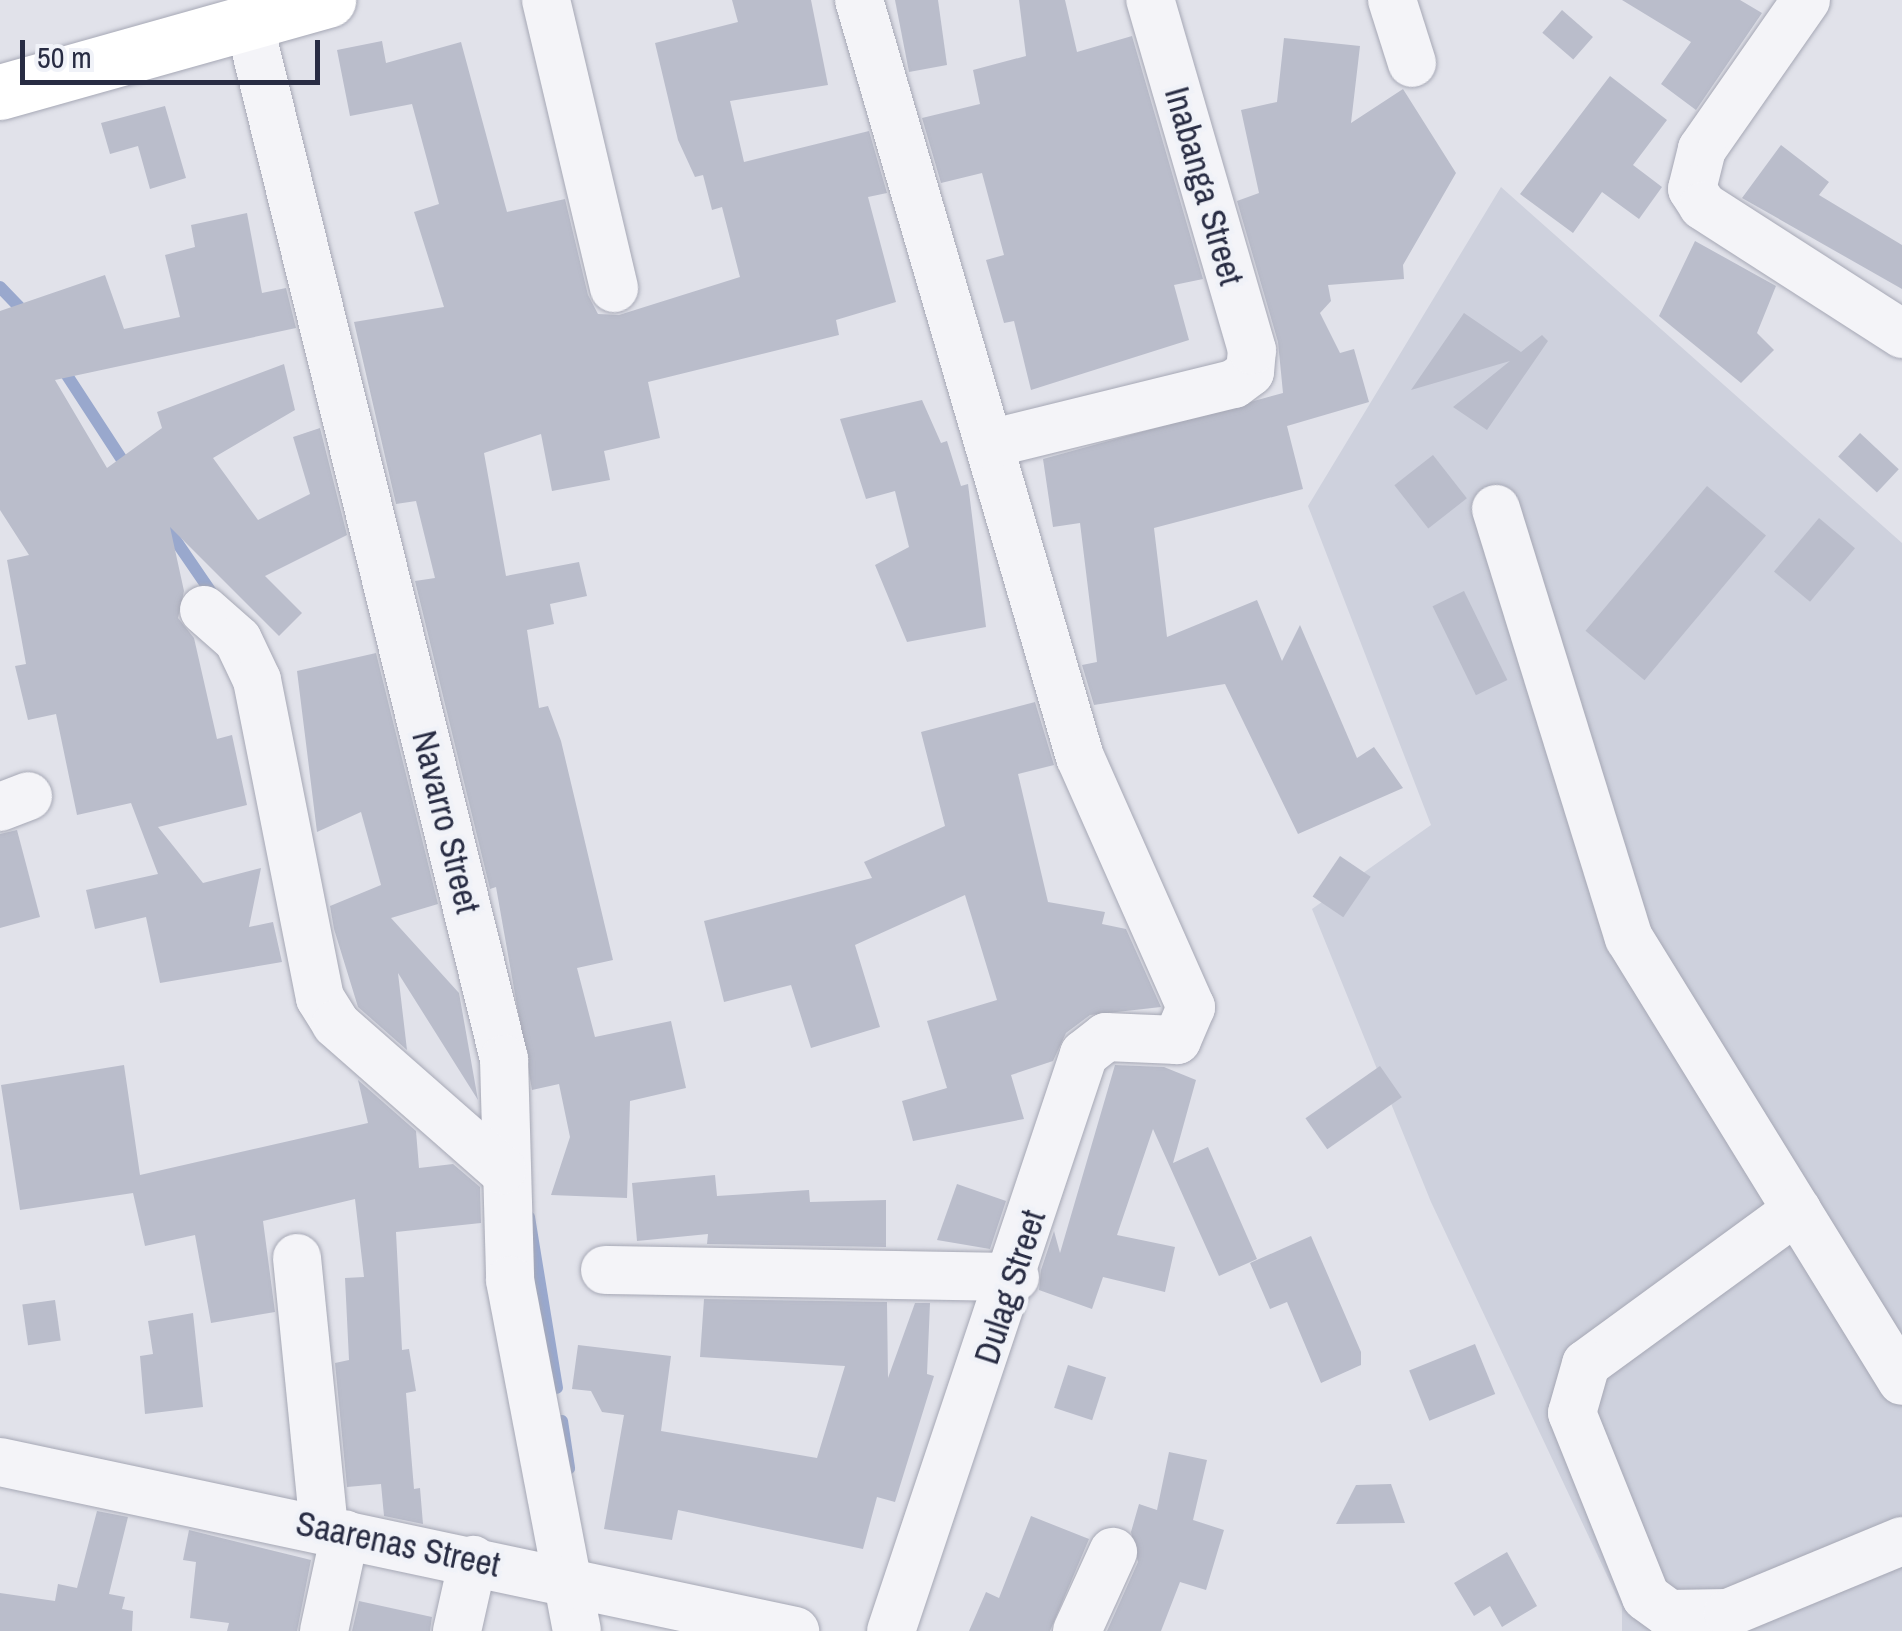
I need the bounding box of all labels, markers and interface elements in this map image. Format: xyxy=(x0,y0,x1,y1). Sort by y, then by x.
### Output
scale bar xyxy=(25,20,325,82)
text: 50 m xyxy=(37,37,92,77)
street label: Inabanga Street xyxy=(1156,82,1252,290)
street label: Navarro Street xyxy=(403,726,489,918)
street label: Dulag Street xyxy=(965,1205,1055,1369)
street label: Saarenas Street xyxy=(292,1502,504,1586)

